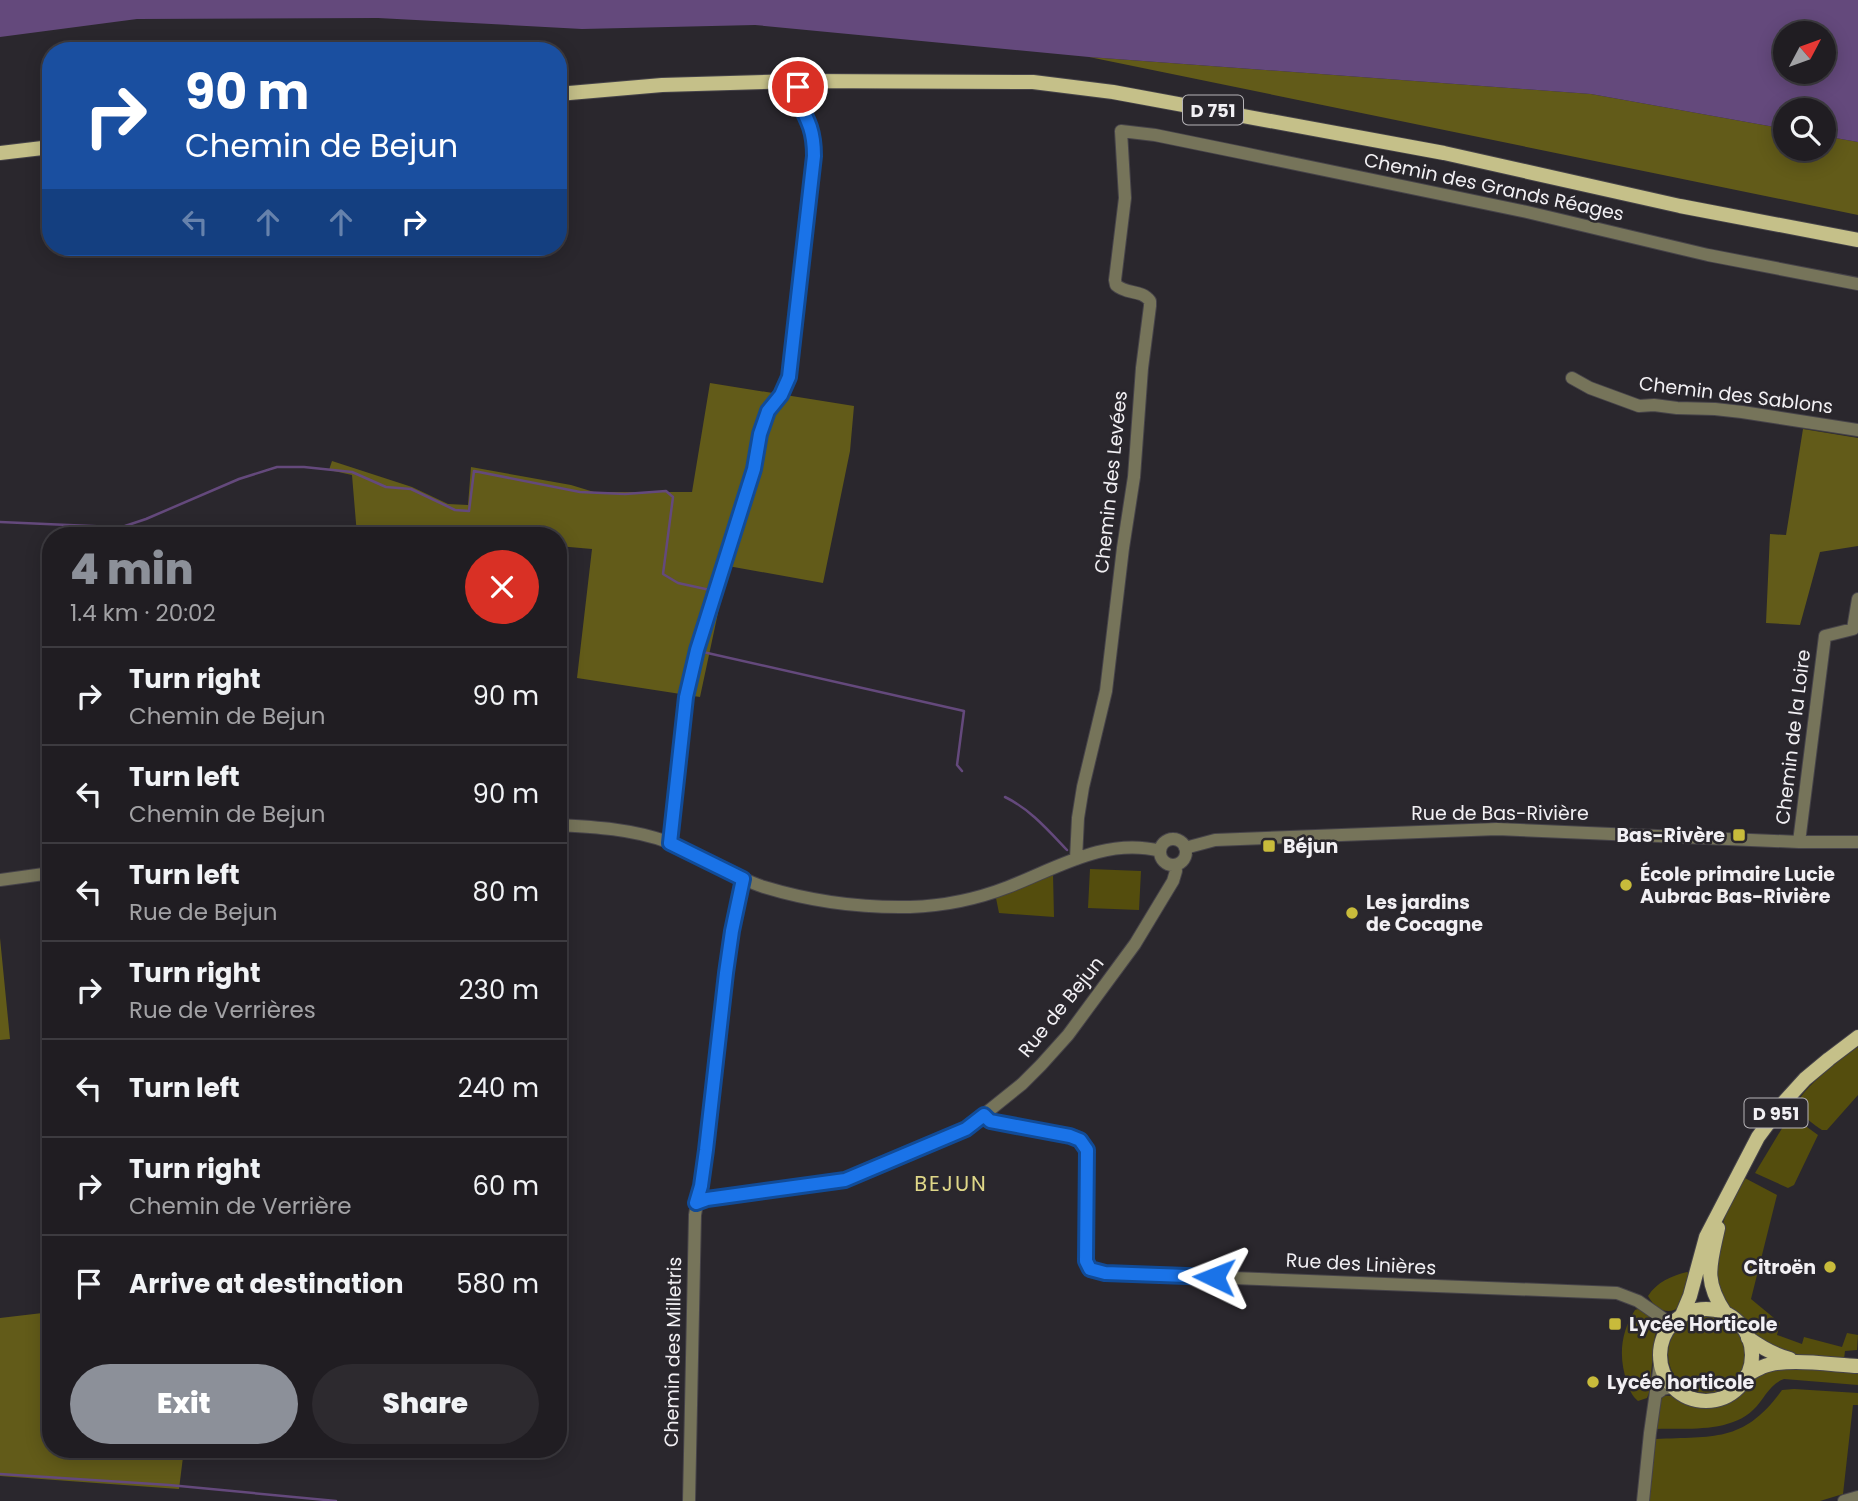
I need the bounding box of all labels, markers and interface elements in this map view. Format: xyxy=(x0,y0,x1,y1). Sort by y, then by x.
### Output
north arrow xyxy=(1773,21,1836,84)
map controls xyxy=(1773,21,1836,161)
pin xyxy=(768,57,828,117)
text: 90 m xyxy=(185,58,309,126)
icon: arrive xyxy=(779,68,817,106)
icon: right xyxy=(70,70,161,161)
road number: D 751 xyxy=(1183,96,1243,124)
button: search xyxy=(1773,98,1836,161)
text: Chemin de Bejun xyxy=(185,123,458,168)
street label: Chemin des Grands Réages xyxy=(1362,146,1626,228)
icon: left xyxy=(176,203,214,241)
icon: ahead xyxy=(249,203,287,241)
icon: ahead xyxy=(322,203,360,241)
icon: right xyxy=(395,203,433,241)
street label: Chemin des Sablons xyxy=(1637,370,1835,420)
street label: Chemin des Levées xyxy=(1088,389,1134,575)
text: 4 min xyxy=(70,540,194,599)
button: close xyxy=(465,550,539,624)
text: 1.4 km · 20:02 xyxy=(70,597,216,629)
street label: Chemin de la Loire xyxy=(1769,648,1817,826)
text: Turn right xyxy=(129,661,261,697)
icon: right xyxy=(70,677,108,715)
text: 90 m xyxy=(473,678,539,714)
text: Chemin de Bejun xyxy=(129,700,325,732)
text: Turn left xyxy=(129,759,240,795)
icon: left xyxy=(70,775,108,813)
text: 90 m xyxy=(473,776,539,812)
text: Chemin de Bejun xyxy=(129,798,325,830)
street label: Rue de Bas-Rivière xyxy=(1411,800,1589,827)
place label: Bas-Rivère xyxy=(1617,822,1725,849)
marker: Bas-Rivère xyxy=(1731,827,1747,843)
place label: Béjun xyxy=(1283,833,1338,860)
marker: Béjun xyxy=(1261,838,1277,854)
text: Turn left xyxy=(129,857,240,893)
place label: École primaire Lucie Aubrac Bas-Rivière xyxy=(1640,861,1835,910)
icon: left xyxy=(70,873,108,911)
text: 80 m xyxy=(473,874,539,910)
marker: École primaire Lucie Aubrac Bas-Rivière xyxy=(1618,877,1634,893)
place label: Les jardins de Cocagne xyxy=(1366,889,1483,938)
text: Rue de Bejun xyxy=(129,896,278,928)
marker: Les jardins de Cocagne xyxy=(1344,905,1360,921)
street label: Rue de Bejun xyxy=(1012,951,1110,1063)
text: Turn right xyxy=(129,955,261,991)
icon: right xyxy=(70,971,108,1009)
text: 230 m xyxy=(459,972,539,1008)
text: Rue de Verrières xyxy=(129,994,316,1026)
icon: left xyxy=(70,1069,108,1107)
text: Turn left xyxy=(129,1070,240,1106)
text: 240 m xyxy=(458,1070,539,1106)
road number: D 951 xyxy=(1744,1098,1808,1128)
text: Turn right xyxy=(129,1151,261,1187)
icon: right xyxy=(70,1167,108,1205)
text: 60 m xyxy=(472,1168,539,1204)
district label: BEJUN xyxy=(914,1169,988,1198)
text: Chemin de Verrière xyxy=(129,1190,352,1222)
position arrow xyxy=(1177,1240,1251,1314)
street label: Rue des Linières xyxy=(1285,1247,1437,1281)
place label: Citroën xyxy=(1743,1254,1816,1281)
street label: Chemin des Milletris xyxy=(658,1257,688,1447)
marker: Citroën xyxy=(1822,1259,1838,1275)
icon: arrive xyxy=(70,1265,108,1303)
text: Arrive at destination xyxy=(129,1266,404,1302)
text: 580 m xyxy=(456,1266,539,1302)
place label: Lycée Horticole xyxy=(1629,1311,1778,1338)
marker: Lycée Horticole xyxy=(1607,1316,1623,1332)
button: Exit xyxy=(70,1364,298,1444)
button: Share xyxy=(312,1364,539,1444)
place label: Lycée horticole xyxy=(1607,1369,1755,1396)
marker: Lycée horticole xyxy=(1585,1374,1601,1390)

